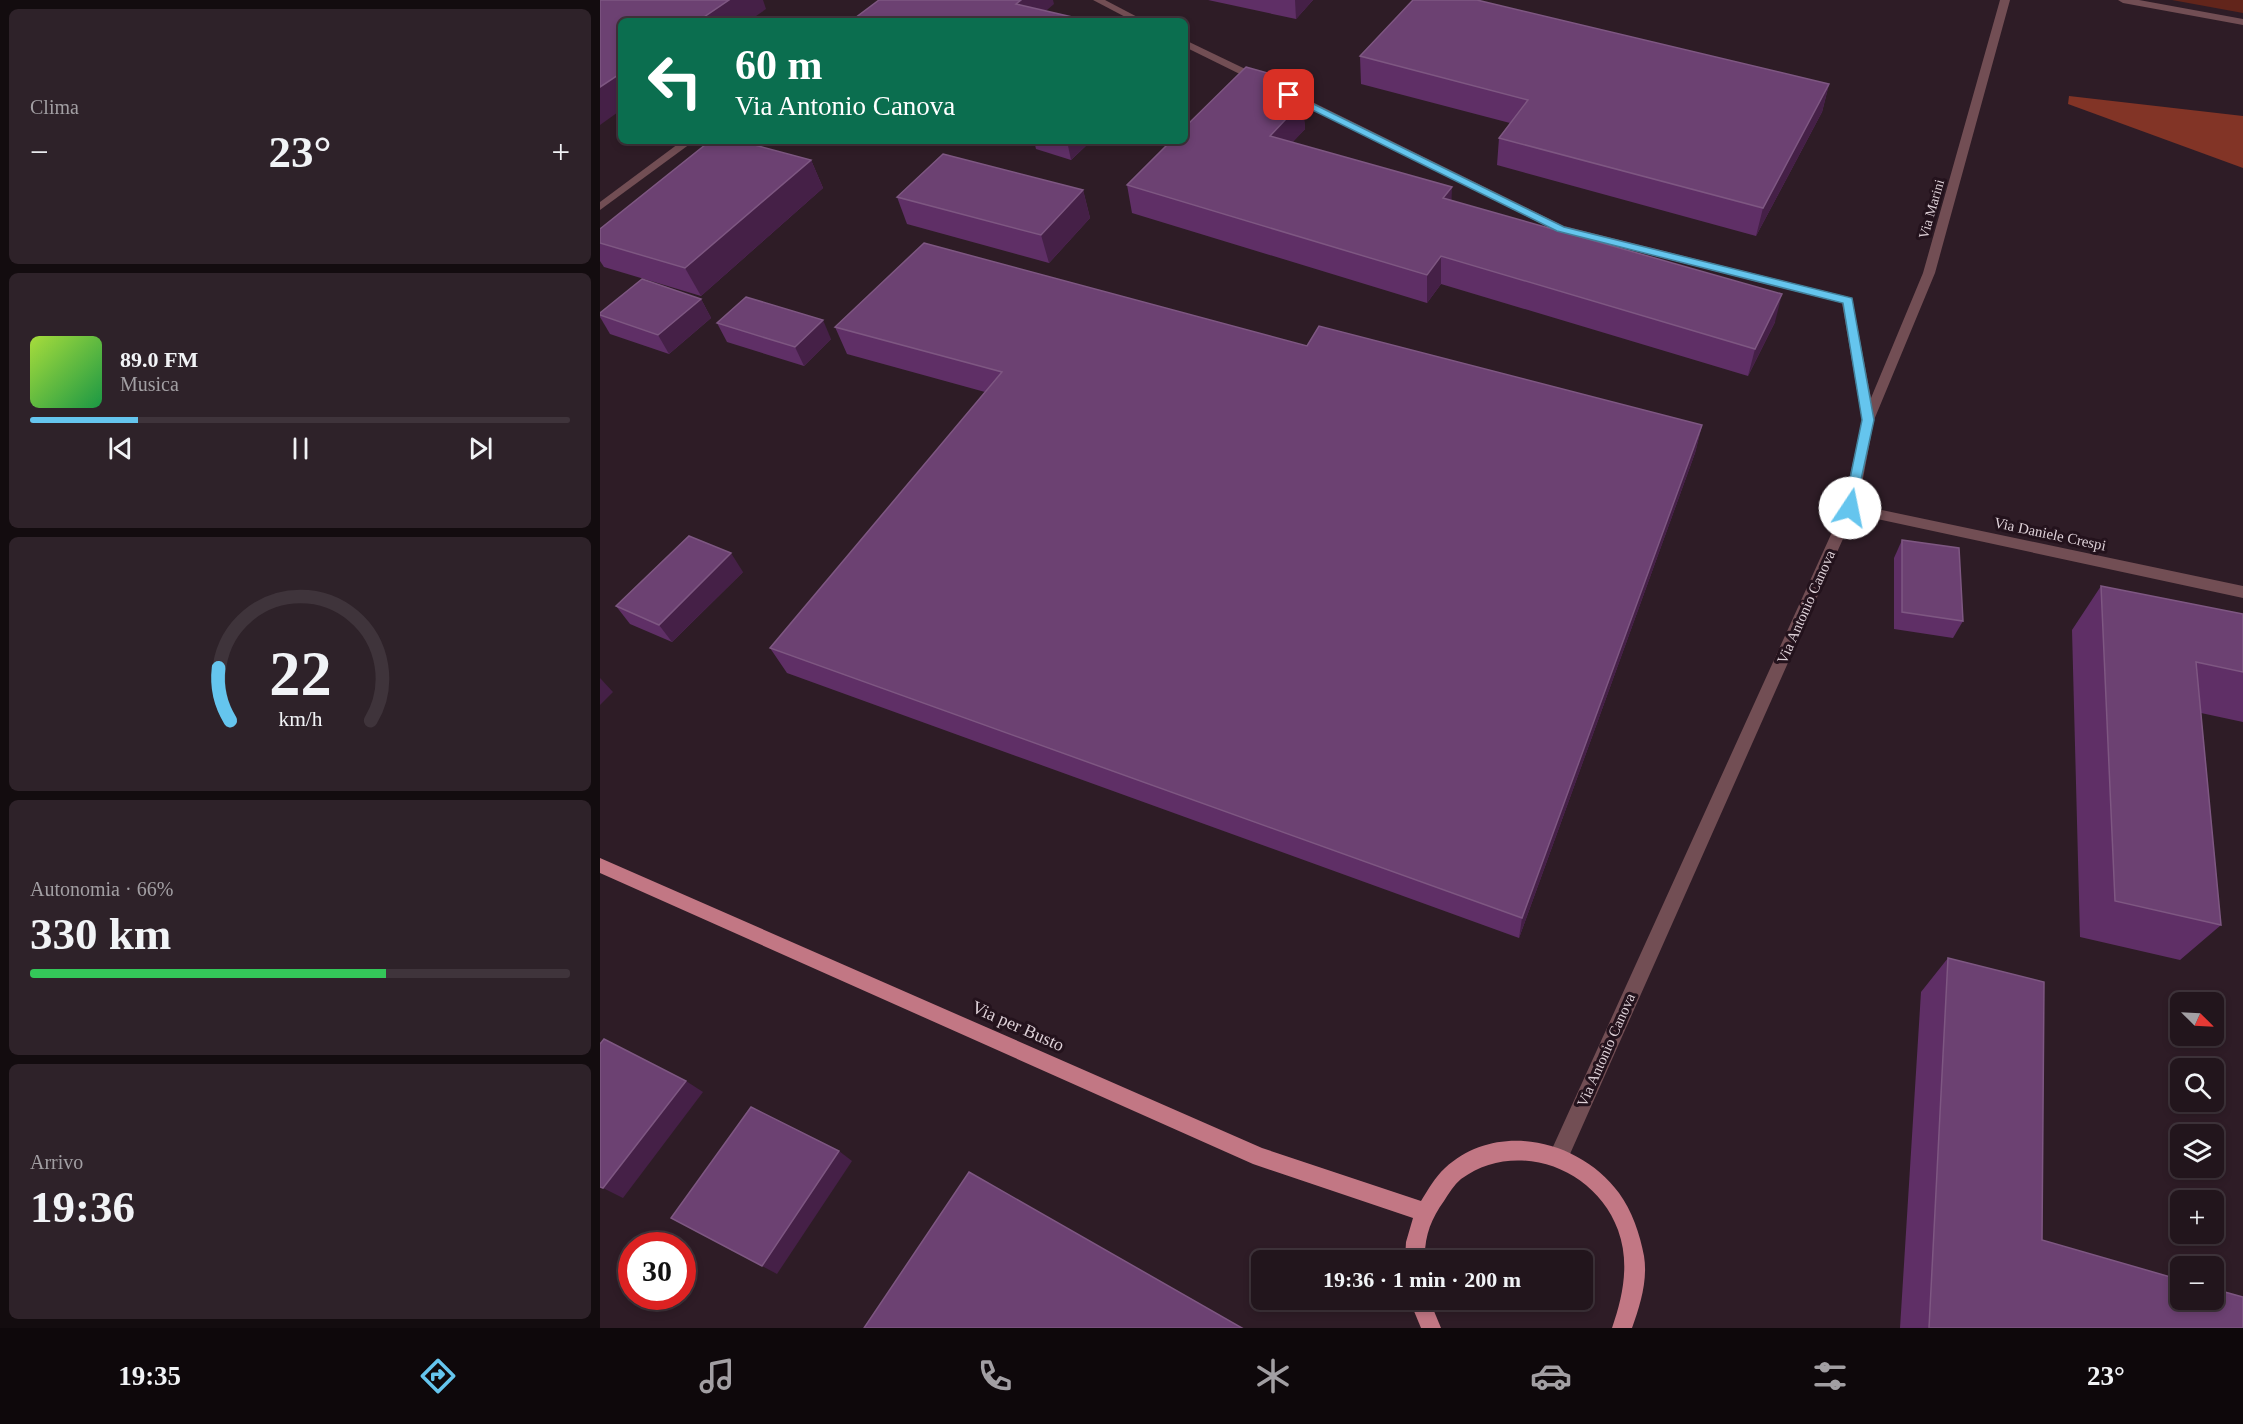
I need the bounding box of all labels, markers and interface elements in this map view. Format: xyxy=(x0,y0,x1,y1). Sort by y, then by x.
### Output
icon: left xyxy=(636,42,714,120)
text: 60 m xyxy=(735,42,823,88)
pin xyxy=(1263,69,1314,120)
icon: arrive xyxy=(1272,78,1305,111)
text: Via Antonio Canova xyxy=(735,91,955,121)
text: Clima xyxy=(30,96,79,118)
text: 23° xyxy=(269,127,332,177)
text: − xyxy=(30,134,49,170)
text: + xyxy=(551,134,570,170)
street label: Via Marini xyxy=(1916,178,1947,241)
text: 89.0 FM xyxy=(120,347,198,372)
text: Musica xyxy=(120,373,179,395)
icon: previous xyxy=(104,432,137,465)
icon: pause xyxy=(284,432,317,465)
icon: next xyxy=(464,432,497,465)
position arrow xyxy=(1818,476,1882,540)
street label: Via Daniele Crespi xyxy=(1993,514,2107,554)
street label: Via Antonio Canova xyxy=(1774,548,1838,666)
text: 22 xyxy=(269,639,331,708)
text: km/h xyxy=(278,707,322,731)
text: Autonomia · 66% xyxy=(30,878,173,900)
text: 330 km xyxy=(30,909,171,959)
street label: Via Antonio Canova xyxy=(1574,991,1638,1109)
north arrow xyxy=(2170,992,2224,1046)
map controls xyxy=(2170,992,2224,1310)
street label: Via per Busto xyxy=(969,997,1067,1055)
button: search xyxy=(2170,1058,2224,1112)
button: layers xyxy=(2170,1124,2224,1178)
text: Arrivo xyxy=(30,1151,83,1173)
text: 19:36 xyxy=(30,1182,135,1232)
button: + xyxy=(2170,1190,2224,1244)
speed limit sign: 30 xyxy=(618,1232,696,1310)
button: − xyxy=(2170,1256,2224,1310)
text: 19:36 · 1 min · 200 m xyxy=(1323,1267,1521,1292)
icon: directions xyxy=(417,1355,459,1397)
icon: music xyxy=(696,1355,738,1397)
icon: phone xyxy=(974,1355,1016,1397)
icon: climate xyxy=(1252,1355,1294,1397)
icon: car xyxy=(1530,1355,1572,1397)
icon: filters xyxy=(1809,1355,1851,1397)
text: 19:35 xyxy=(118,1361,181,1391)
text: 23° xyxy=(2087,1361,2125,1391)

